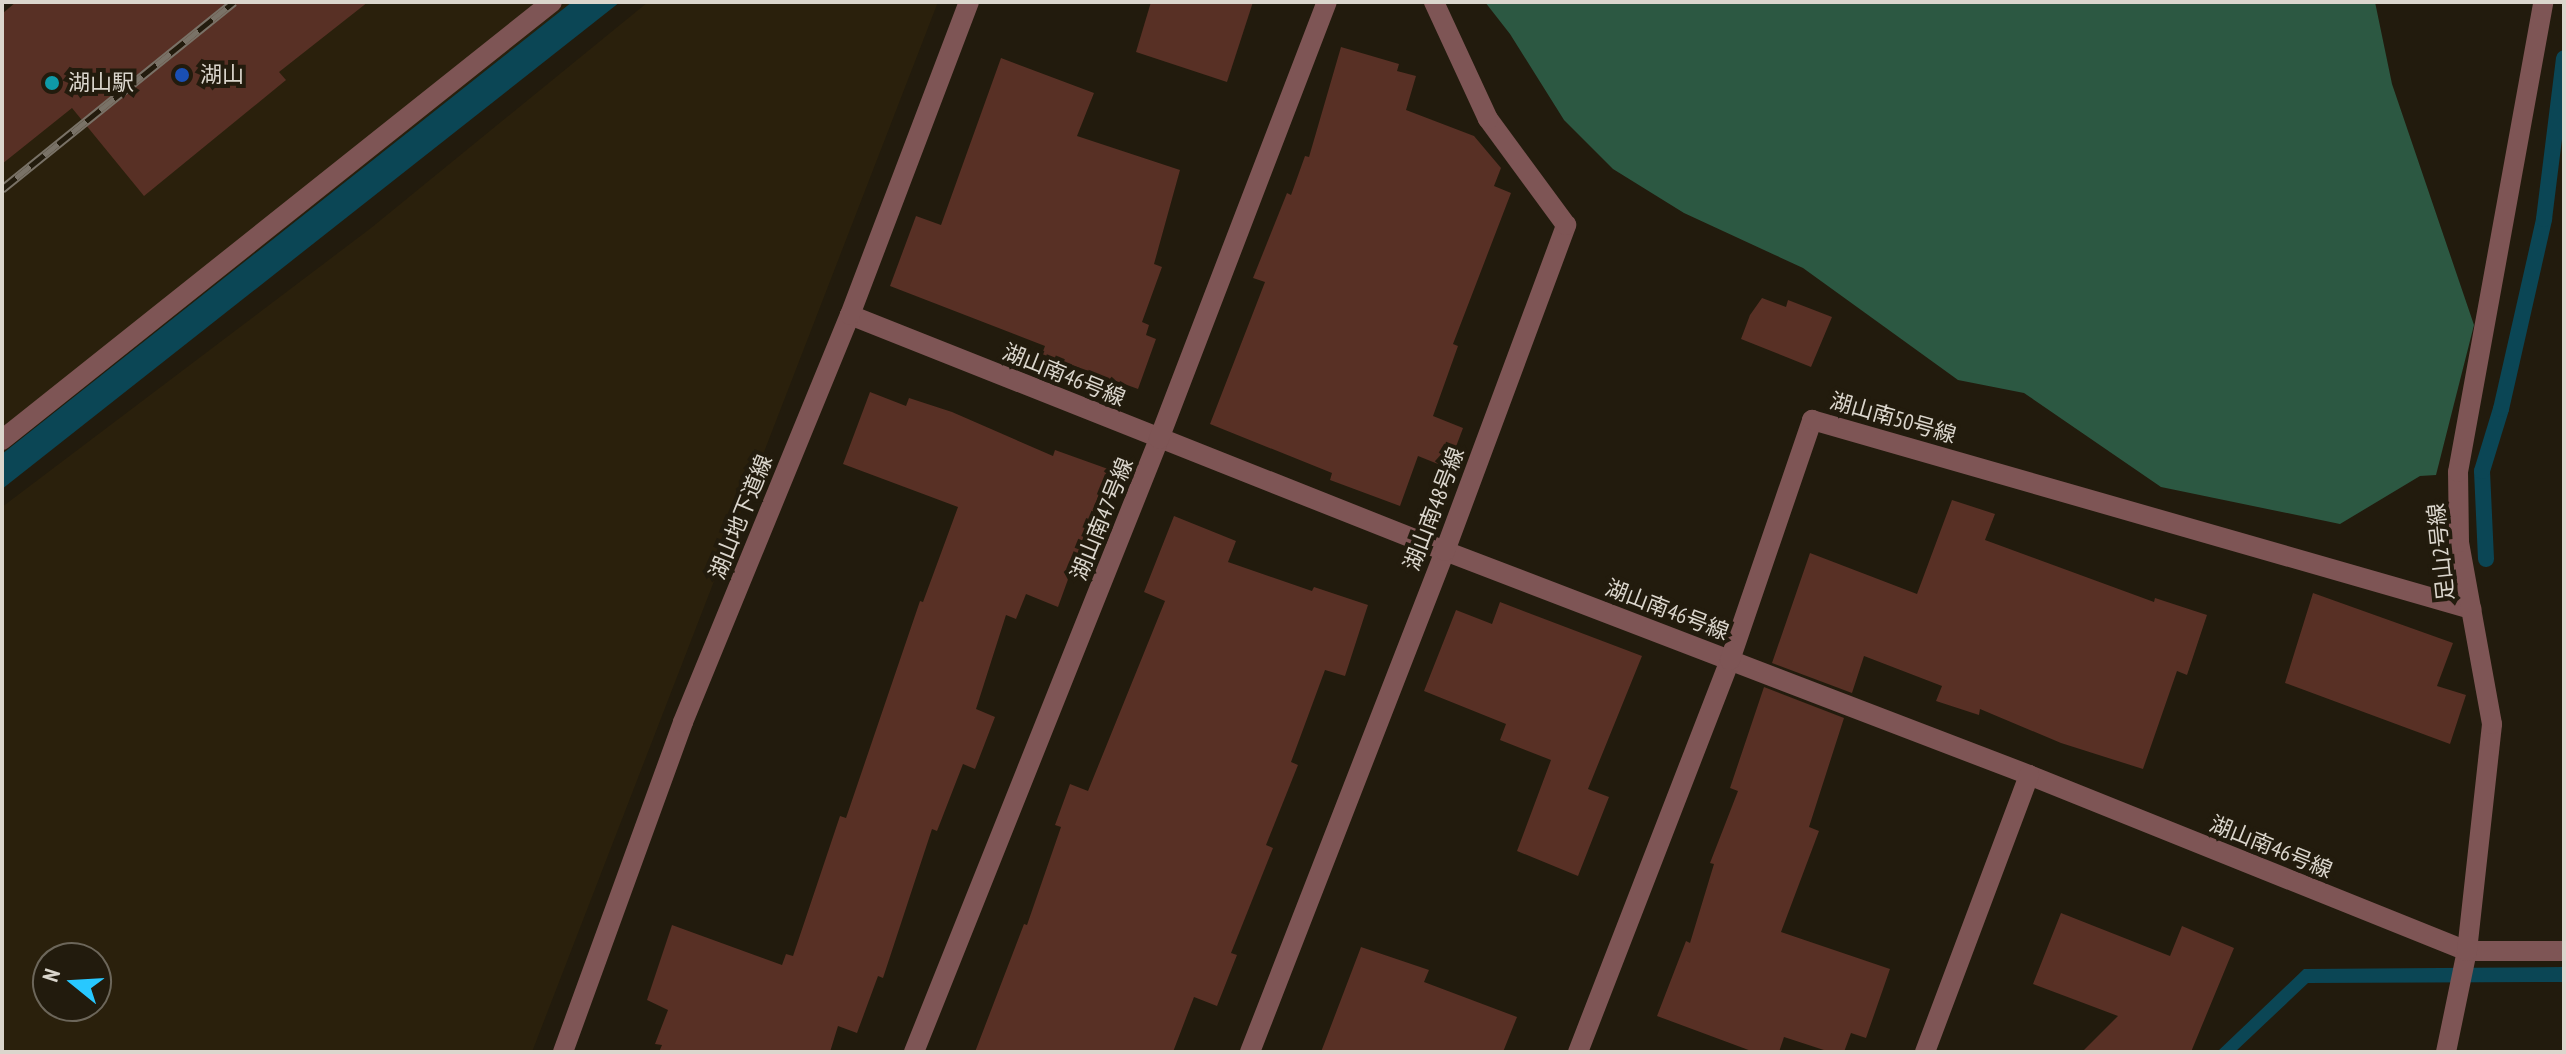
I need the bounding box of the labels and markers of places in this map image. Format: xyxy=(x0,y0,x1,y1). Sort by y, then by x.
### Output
place label: 湖山 xyxy=(200,62,244,88)
marker: 湖山 xyxy=(171,64,193,86)
place label: 湖山駅 xyxy=(68,70,134,96)
marker: 湖山駅 xyxy=(43,74,61,92)

